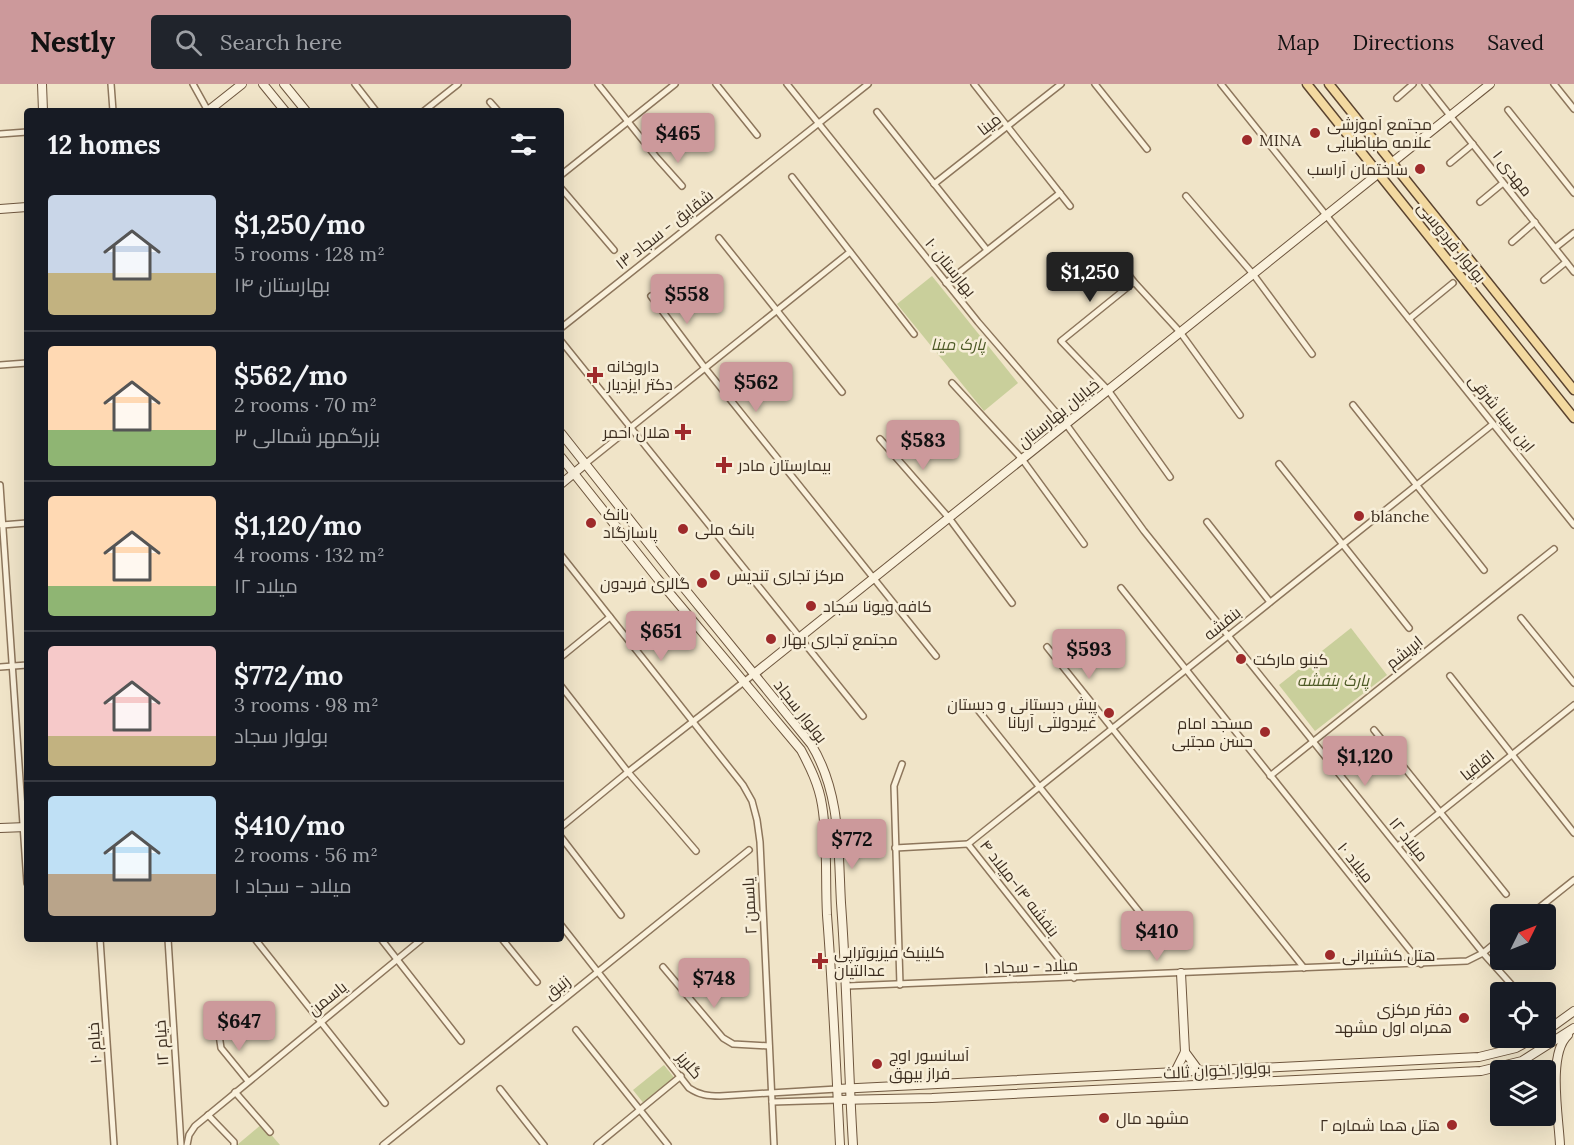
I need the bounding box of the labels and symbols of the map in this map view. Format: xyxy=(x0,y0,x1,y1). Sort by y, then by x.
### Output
street label: مینا xyxy=(973,109,1005,139)
pin: $465 xyxy=(642,113,714,164)
place label: مجتمع آموزشی علامه طباطبایی xyxy=(1327,114,1432,153)
marker: مجتمع آموزشی علامه طباطبایی xyxy=(1308,126,1322,140)
place label: MINA xyxy=(1259,130,1302,150)
marker: MINA xyxy=(1240,133,1254,147)
street label: مهدی ۱ xyxy=(1488,146,1537,201)
place label: ساختمان آراسب xyxy=(1307,159,1408,180)
marker: ساختمان آراسب xyxy=(1413,162,1427,176)
street label: شقایق - سجاد ۱۳ xyxy=(611,185,717,274)
street label: بولوار فردوسی xyxy=(1413,198,1491,287)
street label: بهارستان ۱۰ xyxy=(920,233,981,301)
pin: $1,250 xyxy=(1041,252,1139,303)
pin: $558 xyxy=(651,274,723,325)
park label: پارک مینا xyxy=(931,334,986,355)
place label: داروخانه دکتر ایزدیار xyxy=(606,356,673,394)
pin: $562 xyxy=(720,362,792,413)
marker: داروخانه دکتر ایزدیار xyxy=(588,368,602,382)
street label: ابن سینا شرقی xyxy=(1464,370,1539,456)
street label: خیابان بهارستان xyxy=(1013,374,1103,453)
pin: $583 xyxy=(887,420,959,471)
place label: هلال احمر xyxy=(602,422,670,443)
marker: هلال احمر xyxy=(674,423,692,441)
place label: بیمارستان مادر xyxy=(737,455,831,476)
marker: بیمارستان مادر xyxy=(715,456,733,474)
place label: بانک پاسارگاد xyxy=(603,504,658,544)
place label: blanche xyxy=(1371,506,1430,526)
marker: blanche xyxy=(1352,509,1366,523)
marker: بانک پاسارگاد xyxy=(584,516,598,530)
place label: بانک ملی xyxy=(695,519,755,540)
marker: بانک ملی xyxy=(676,522,690,536)
place label: مرکز تجاری تندیس xyxy=(727,565,844,586)
marker: مرکز تجاری تندیس xyxy=(708,568,722,582)
place label: گالری فریدون xyxy=(600,573,690,594)
marker: گالری فریدون xyxy=(695,576,709,590)
place label: کافه ویونا سجاد xyxy=(823,596,932,616)
marker: کافه ویونا سجاد xyxy=(804,599,818,613)
street label: بنفشه xyxy=(1199,602,1245,644)
pin: $651 xyxy=(625,611,697,662)
place label: مجتمع تجاری بهار xyxy=(782,629,898,651)
pin: $593 xyxy=(1053,629,1125,680)
street label: ابریشم xyxy=(1381,631,1428,675)
marker: مجتمع تجاری بهار xyxy=(764,632,778,646)
place label: کینو مارکت xyxy=(1253,649,1328,669)
marker: کینو مارکت xyxy=(1234,652,1248,666)
park label: پارک بنفشه xyxy=(1297,670,1370,691)
street label: بولوار سجاد xyxy=(770,675,832,747)
place label: پیش دبستانی و دبستان غیردولتی آریانا xyxy=(947,694,1098,733)
marker: پیش دبستانی و دبستان غیردولتی آریانا xyxy=(1102,706,1116,720)
place label: مسجد امام حسن مجتبی xyxy=(1172,713,1253,752)
marker: مسجد امام حسن مجتبی xyxy=(1258,725,1272,739)
pin: $1,120 xyxy=(1316,736,1414,787)
street label: اقاقیا xyxy=(1456,745,1498,785)
street label: میلاد ۱۲ xyxy=(1385,813,1433,865)
pin: $772 xyxy=(816,819,888,870)
street label: بنفشه ۱۴-میلاد ۴ xyxy=(976,835,1064,941)
street label: میلاد ۱۰ xyxy=(1334,838,1378,886)
street label: یاسمن ۲ xyxy=(737,876,761,935)
north arrow xyxy=(1490,904,1556,970)
pin: $410 xyxy=(1121,911,1193,962)
place label: کلینیک فیزیوتراپی عدالتیان xyxy=(834,942,945,981)
place label: هتل کشتیرانی xyxy=(1342,945,1436,966)
marker: هتل کشتیرانی xyxy=(1323,948,1337,962)
marker: کلینیک فیزیوتراپی عدالتیان xyxy=(811,952,829,970)
street label: میلاد - سجاد ۱ xyxy=(984,954,1078,978)
pin: $748 xyxy=(678,958,750,1009)
street label: زنبق xyxy=(540,971,575,1004)
street label: یاسمن xyxy=(304,976,352,1020)
place label: دفتر مرکزی همراه اول مشهد xyxy=(1335,999,1452,1038)
pin: $647 xyxy=(203,1001,275,1052)
marker: دفتر مرکزی همراه اول مشهد xyxy=(1457,1011,1471,1025)
street label: خیام ۱۲ xyxy=(149,1019,175,1067)
street label: خیام ۱۰ xyxy=(83,1021,107,1064)
place label: آسانسور اوج فراز بیهق xyxy=(889,1045,970,1084)
street label: گلریز xyxy=(672,1046,707,1083)
marker: آسانسور اوج فراز بیهق xyxy=(870,1057,884,1071)
street label: بولوار اخوان ثالث xyxy=(1163,1057,1271,1084)
place label: مشهد مال xyxy=(1116,1108,1189,1129)
marker: مشهد مال xyxy=(1097,1111,1111,1125)
place label: هتل هما شماره ۲ xyxy=(1320,1115,1440,1136)
marker: هتل هما شماره ۲ xyxy=(1445,1118,1459,1132)

